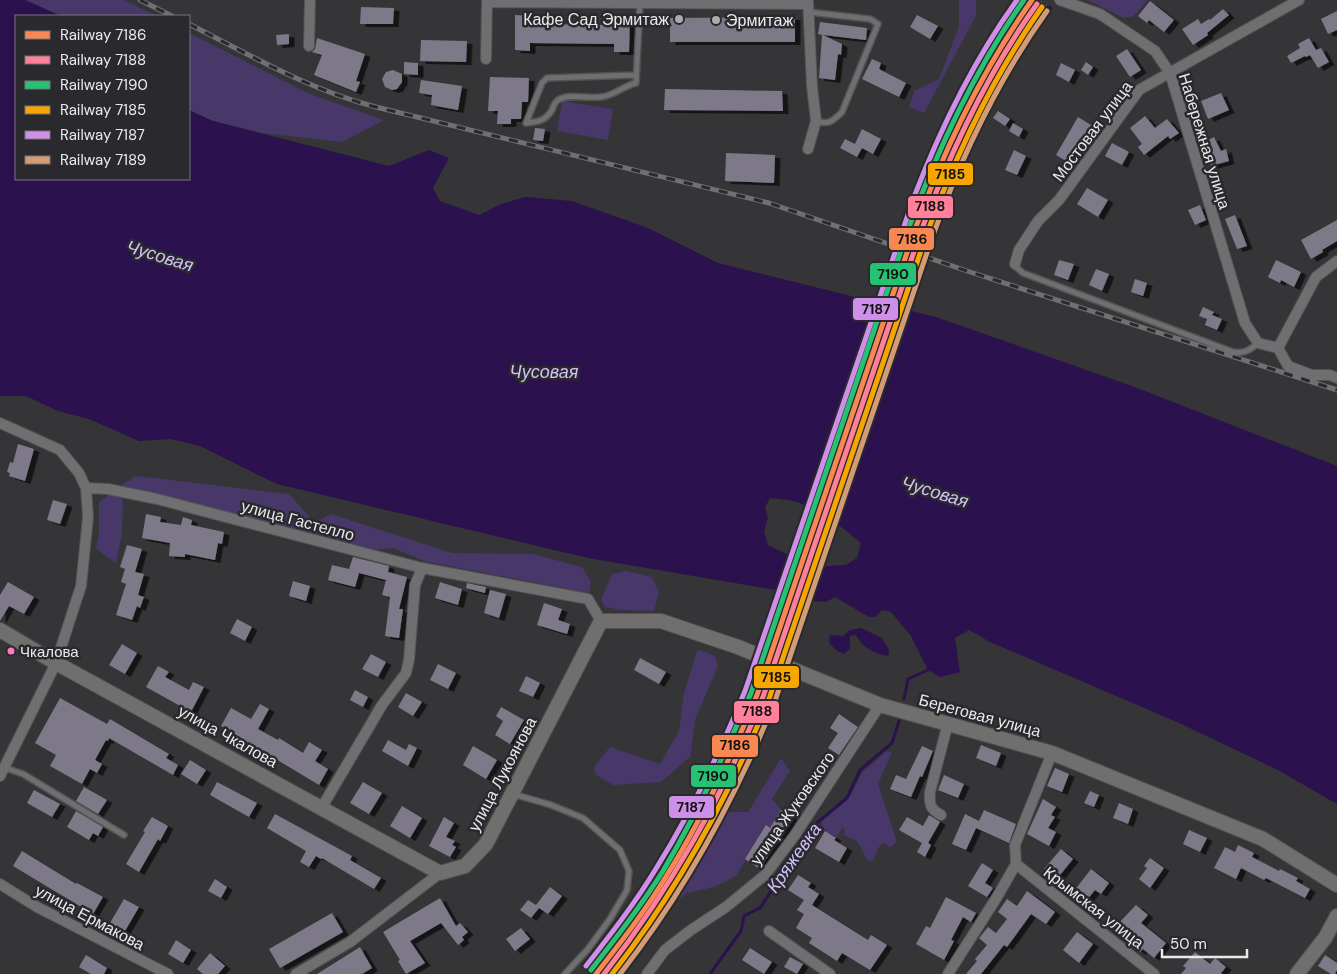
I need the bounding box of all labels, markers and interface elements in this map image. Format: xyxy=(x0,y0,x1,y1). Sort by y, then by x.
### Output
place label: Кафе Сад Эрмитаж xyxy=(523,9,669,30)
place label: Эрмитаж xyxy=(726,10,793,31)
marker: Кафе Сад Эрмитаж xyxy=(673,13,685,25)
marker: Эрмитаж xyxy=(710,14,722,26)
legend xyxy=(15,15,190,180)
text: Railway 7186 xyxy=(60,25,147,45)
text: Railway 7188 xyxy=(60,50,146,70)
street label: Набережная улица xyxy=(1174,71,1235,212)
text: Railway 7190 xyxy=(60,75,148,95)
street label: Мостовая улица xyxy=(1048,77,1137,186)
text: Railway 7185 xyxy=(60,100,146,120)
text: Railway 7187 xyxy=(60,125,145,145)
text: Railway 7189 xyxy=(60,150,146,170)
line badge: 7185 xyxy=(927,162,974,186)
text: 7185 xyxy=(935,165,965,183)
line badge: 7188 xyxy=(907,195,954,219)
text: 7188 xyxy=(915,197,945,215)
line badge: 7186 xyxy=(888,227,935,251)
text: 7186 xyxy=(897,230,927,248)
water label: Чусовая xyxy=(124,234,197,278)
line badge: 7190 xyxy=(869,262,917,286)
text: 7190 xyxy=(877,265,909,283)
line badge: 7187 xyxy=(852,297,899,321)
text: 7187 xyxy=(861,300,891,318)
water label: Чусовая xyxy=(510,360,579,384)
water label: Чусовая xyxy=(899,470,972,514)
street label: улица Гастелло xyxy=(239,495,357,546)
place label: Чкалова xyxy=(20,642,79,662)
marker: Чкалова xyxy=(6,646,16,656)
line badge: 7185 xyxy=(753,665,800,689)
text: 7185 xyxy=(761,668,791,686)
street label: Береговая улица xyxy=(916,689,1043,742)
street label: улица Чкалова xyxy=(174,700,281,773)
line badge: 7188 xyxy=(733,700,780,724)
text: 7188 xyxy=(742,702,772,720)
street label: улица Лукоянова xyxy=(463,713,541,835)
line badge: 7186 xyxy=(711,734,759,758)
text: 7186 xyxy=(720,736,750,754)
street label: улица Жуковского xyxy=(745,747,839,869)
line badge: 7190 xyxy=(690,764,737,788)
text: 7190 xyxy=(697,767,729,785)
line badge: 7187 xyxy=(668,795,715,819)
text: 7187 xyxy=(676,798,706,816)
water label: Кряжевка xyxy=(761,818,827,898)
street label: Крымская улица xyxy=(1039,862,1148,953)
street label: улица Ермакова xyxy=(31,880,148,955)
scale bar xyxy=(1162,926,1247,958)
text: 50 m xyxy=(1170,934,1207,954)

